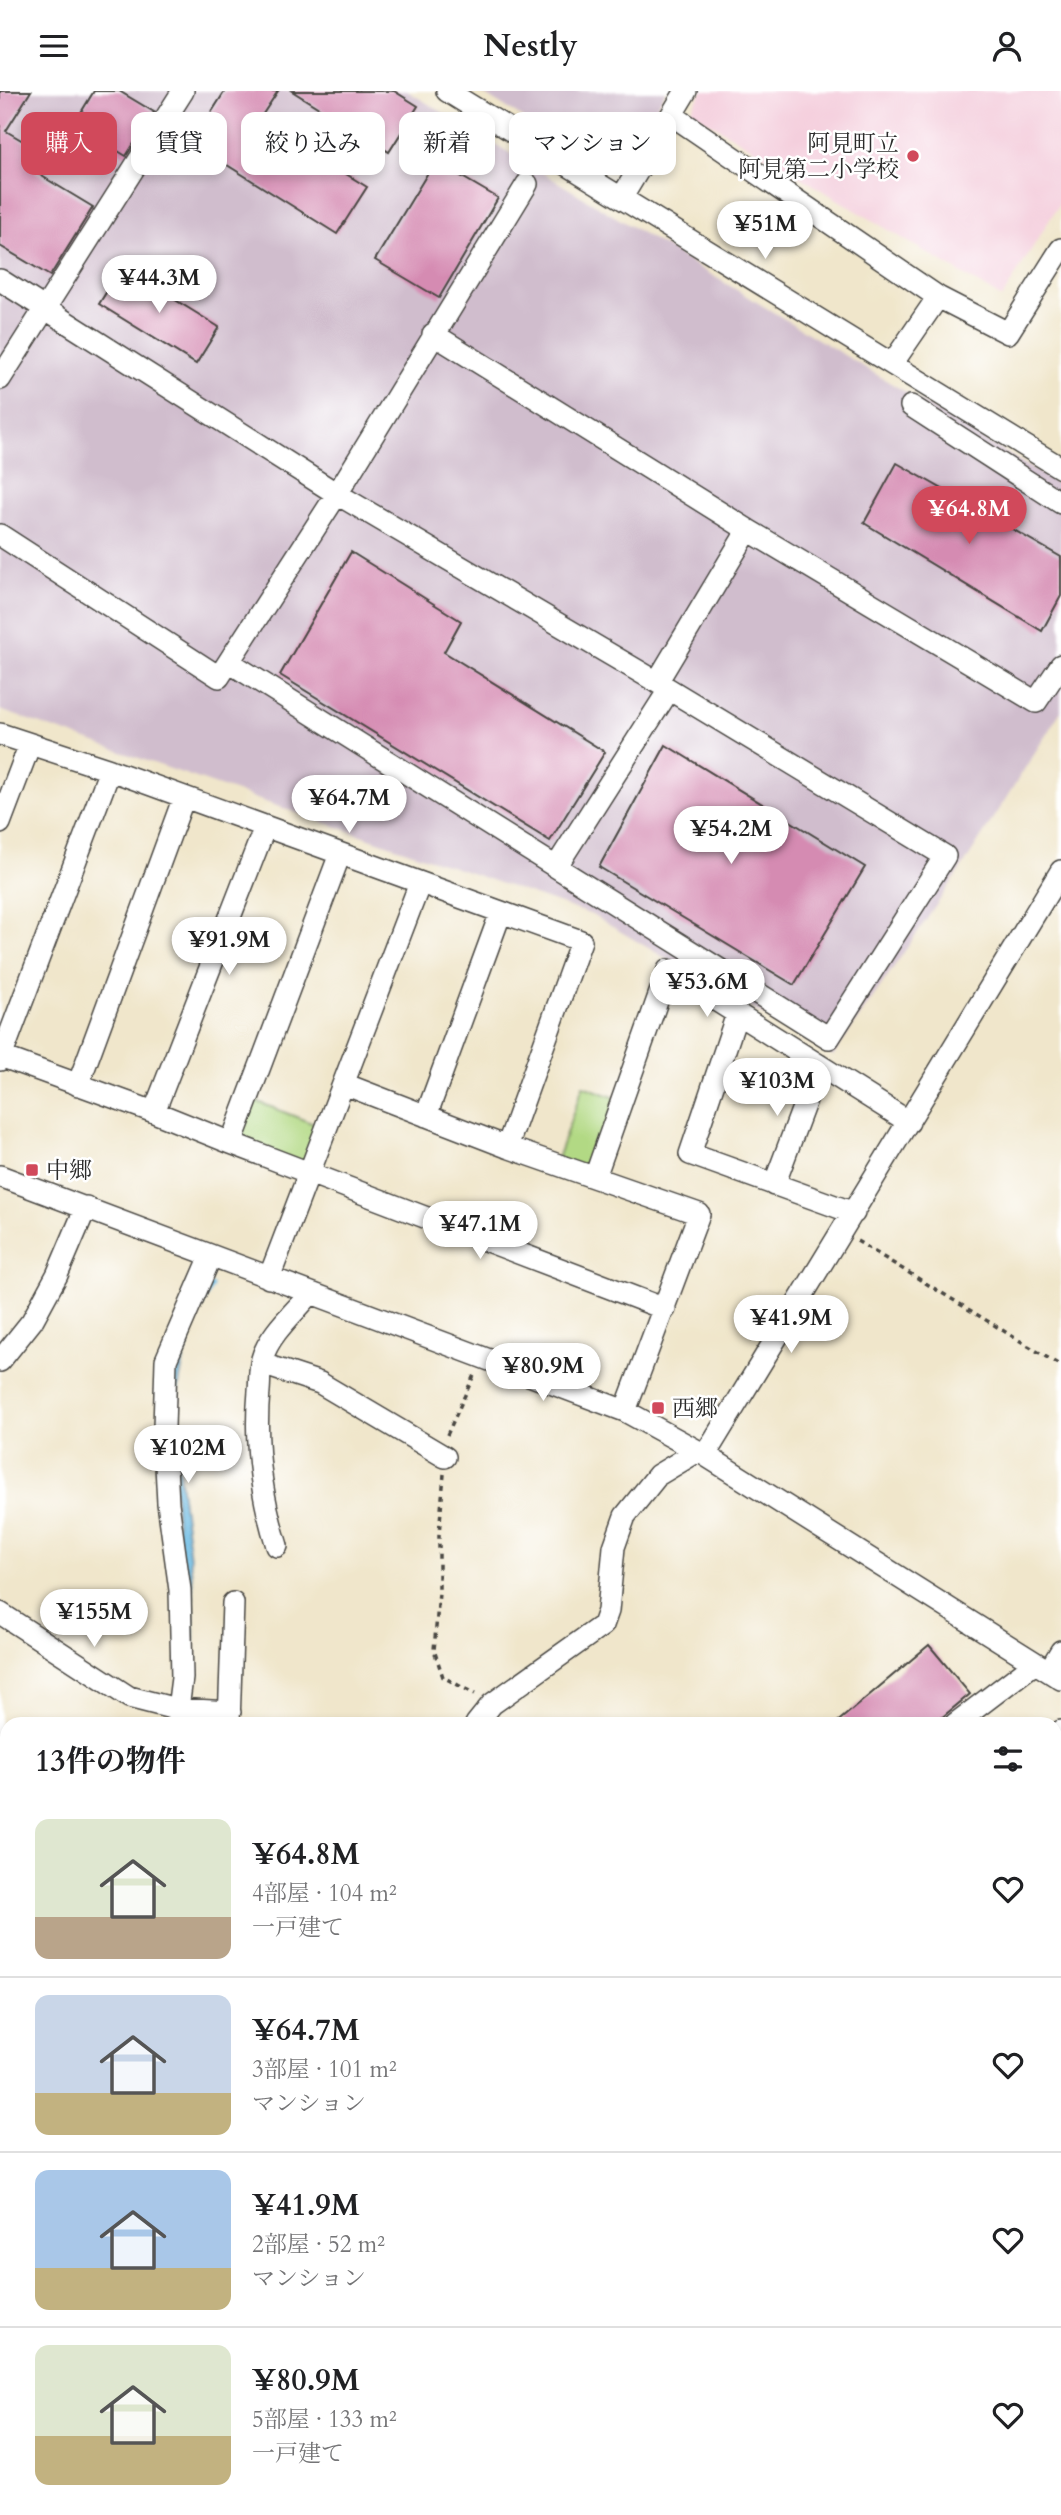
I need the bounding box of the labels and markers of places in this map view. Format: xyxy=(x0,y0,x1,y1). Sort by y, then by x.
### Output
place label: 阿見町立 阿見第二小学校 xyxy=(738,128,899,185)
marker: 阿見町立 阿見第二小学校 xyxy=(905,148,921,164)
pin: ¥51M xyxy=(724,201,806,261)
pin: ¥44.3M xyxy=(102,255,216,315)
pin: ¥64.8M xyxy=(912,487,1026,546)
pin: ¥64.7M xyxy=(292,775,406,835)
pin: ¥54.2M xyxy=(674,807,788,866)
pin: ¥91.9M xyxy=(172,917,286,977)
pin: ¥53.6M xyxy=(650,960,764,1019)
pin: ¥103M xyxy=(728,1059,826,1118)
place label: 中郷 xyxy=(46,1155,92,1186)
marker: 中郷 xyxy=(24,1162,40,1178)
pin: ¥47.1M xyxy=(423,1201,537,1261)
pin: ¥41.9M xyxy=(734,1295,848,1355)
pin: ¥80.9M xyxy=(486,1343,600,1403)
place label: 西郷 xyxy=(672,1393,718,1424)
marker: 西郷 xyxy=(650,1400,666,1416)
pin: ¥102M xyxy=(139,1425,237,1485)
pin: ¥155M xyxy=(45,1589,143,1649)

